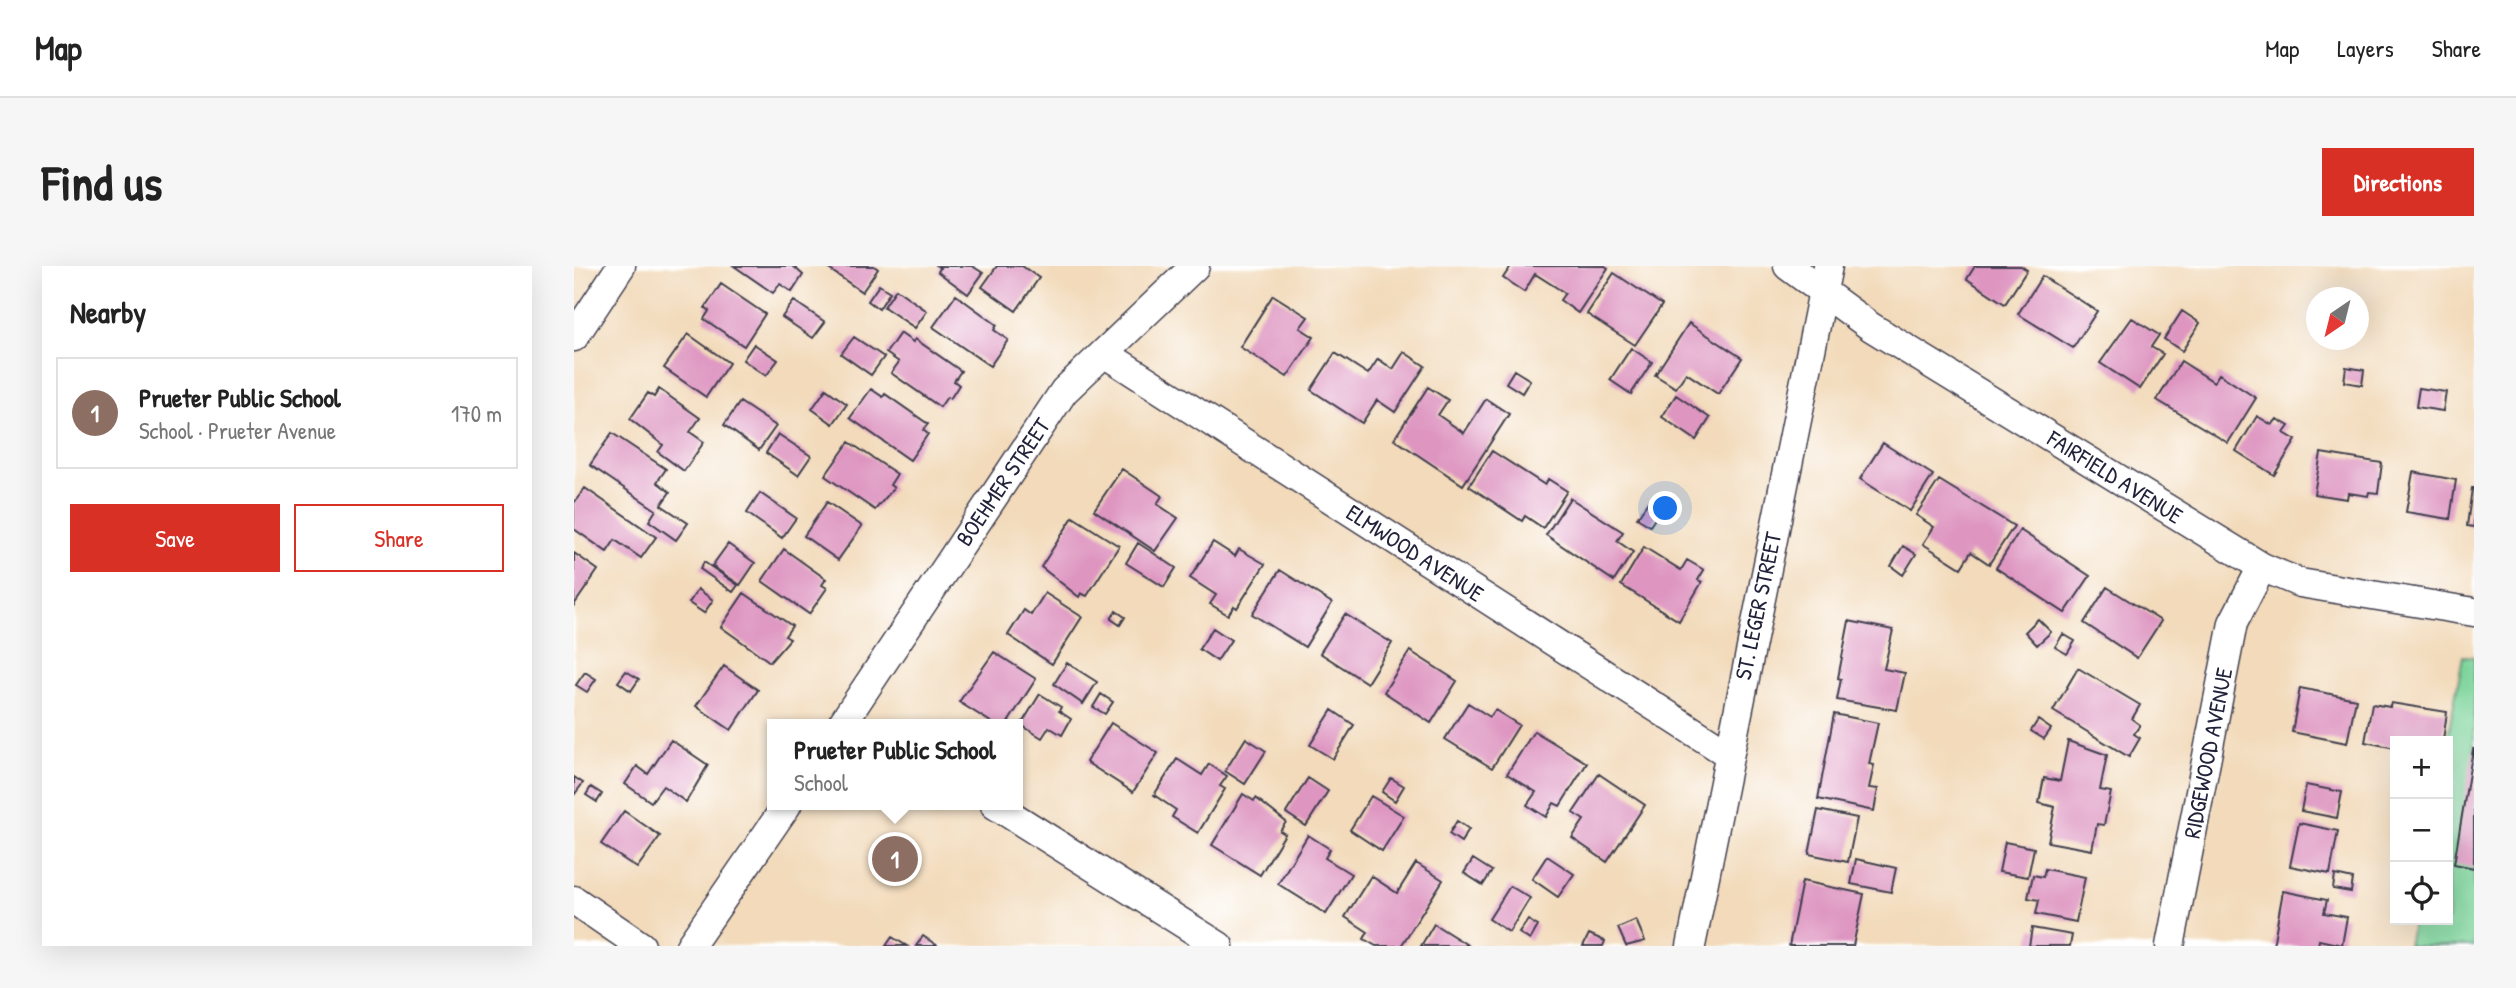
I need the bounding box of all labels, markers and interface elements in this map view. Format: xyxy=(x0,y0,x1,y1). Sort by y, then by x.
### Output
text: Map xyxy=(35,26,82,70)
text: Map xyxy=(2265,32,2299,64)
text: Layers xyxy=(2337,32,2394,64)
text: Share xyxy=(2432,32,2481,64)
button: Directions xyxy=(2322,148,2474,216)
text: Find us xyxy=(42,149,162,215)
north arrow xyxy=(2306,287,2369,350)
text: Nearby xyxy=(70,292,146,332)
text: Prueter Public School xyxy=(139,380,341,415)
text: 1 xyxy=(91,398,99,429)
text: 170 m xyxy=(451,398,502,429)
street label: BOEHMER STREET xyxy=(948,412,1057,552)
text: School · Prueter Avenue xyxy=(139,415,336,446)
street label: FAIRFIELD AVENUE xyxy=(2041,422,2189,531)
your location xyxy=(1648,491,1682,525)
street label: ELMWOOD AVENUE xyxy=(1341,497,1490,609)
button: Save xyxy=(70,504,280,572)
button: Share xyxy=(294,504,504,572)
street label: ST. LEGER STREET xyxy=(1727,529,1788,683)
street label: RIDGEWOOD AVENUE xyxy=(2176,665,2239,841)
popup xyxy=(767,719,1023,810)
text: Prueter Public School xyxy=(794,732,996,767)
map controls xyxy=(2390,736,2453,925)
button: + xyxy=(2390,736,2453,799)
text: School xyxy=(794,767,848,798)
button: − xyxy=(2390,799,2453,862)
pin: 1 xyxy=(872,833,918,885)
button: locate xyxy=(2390,862,2453,925)

